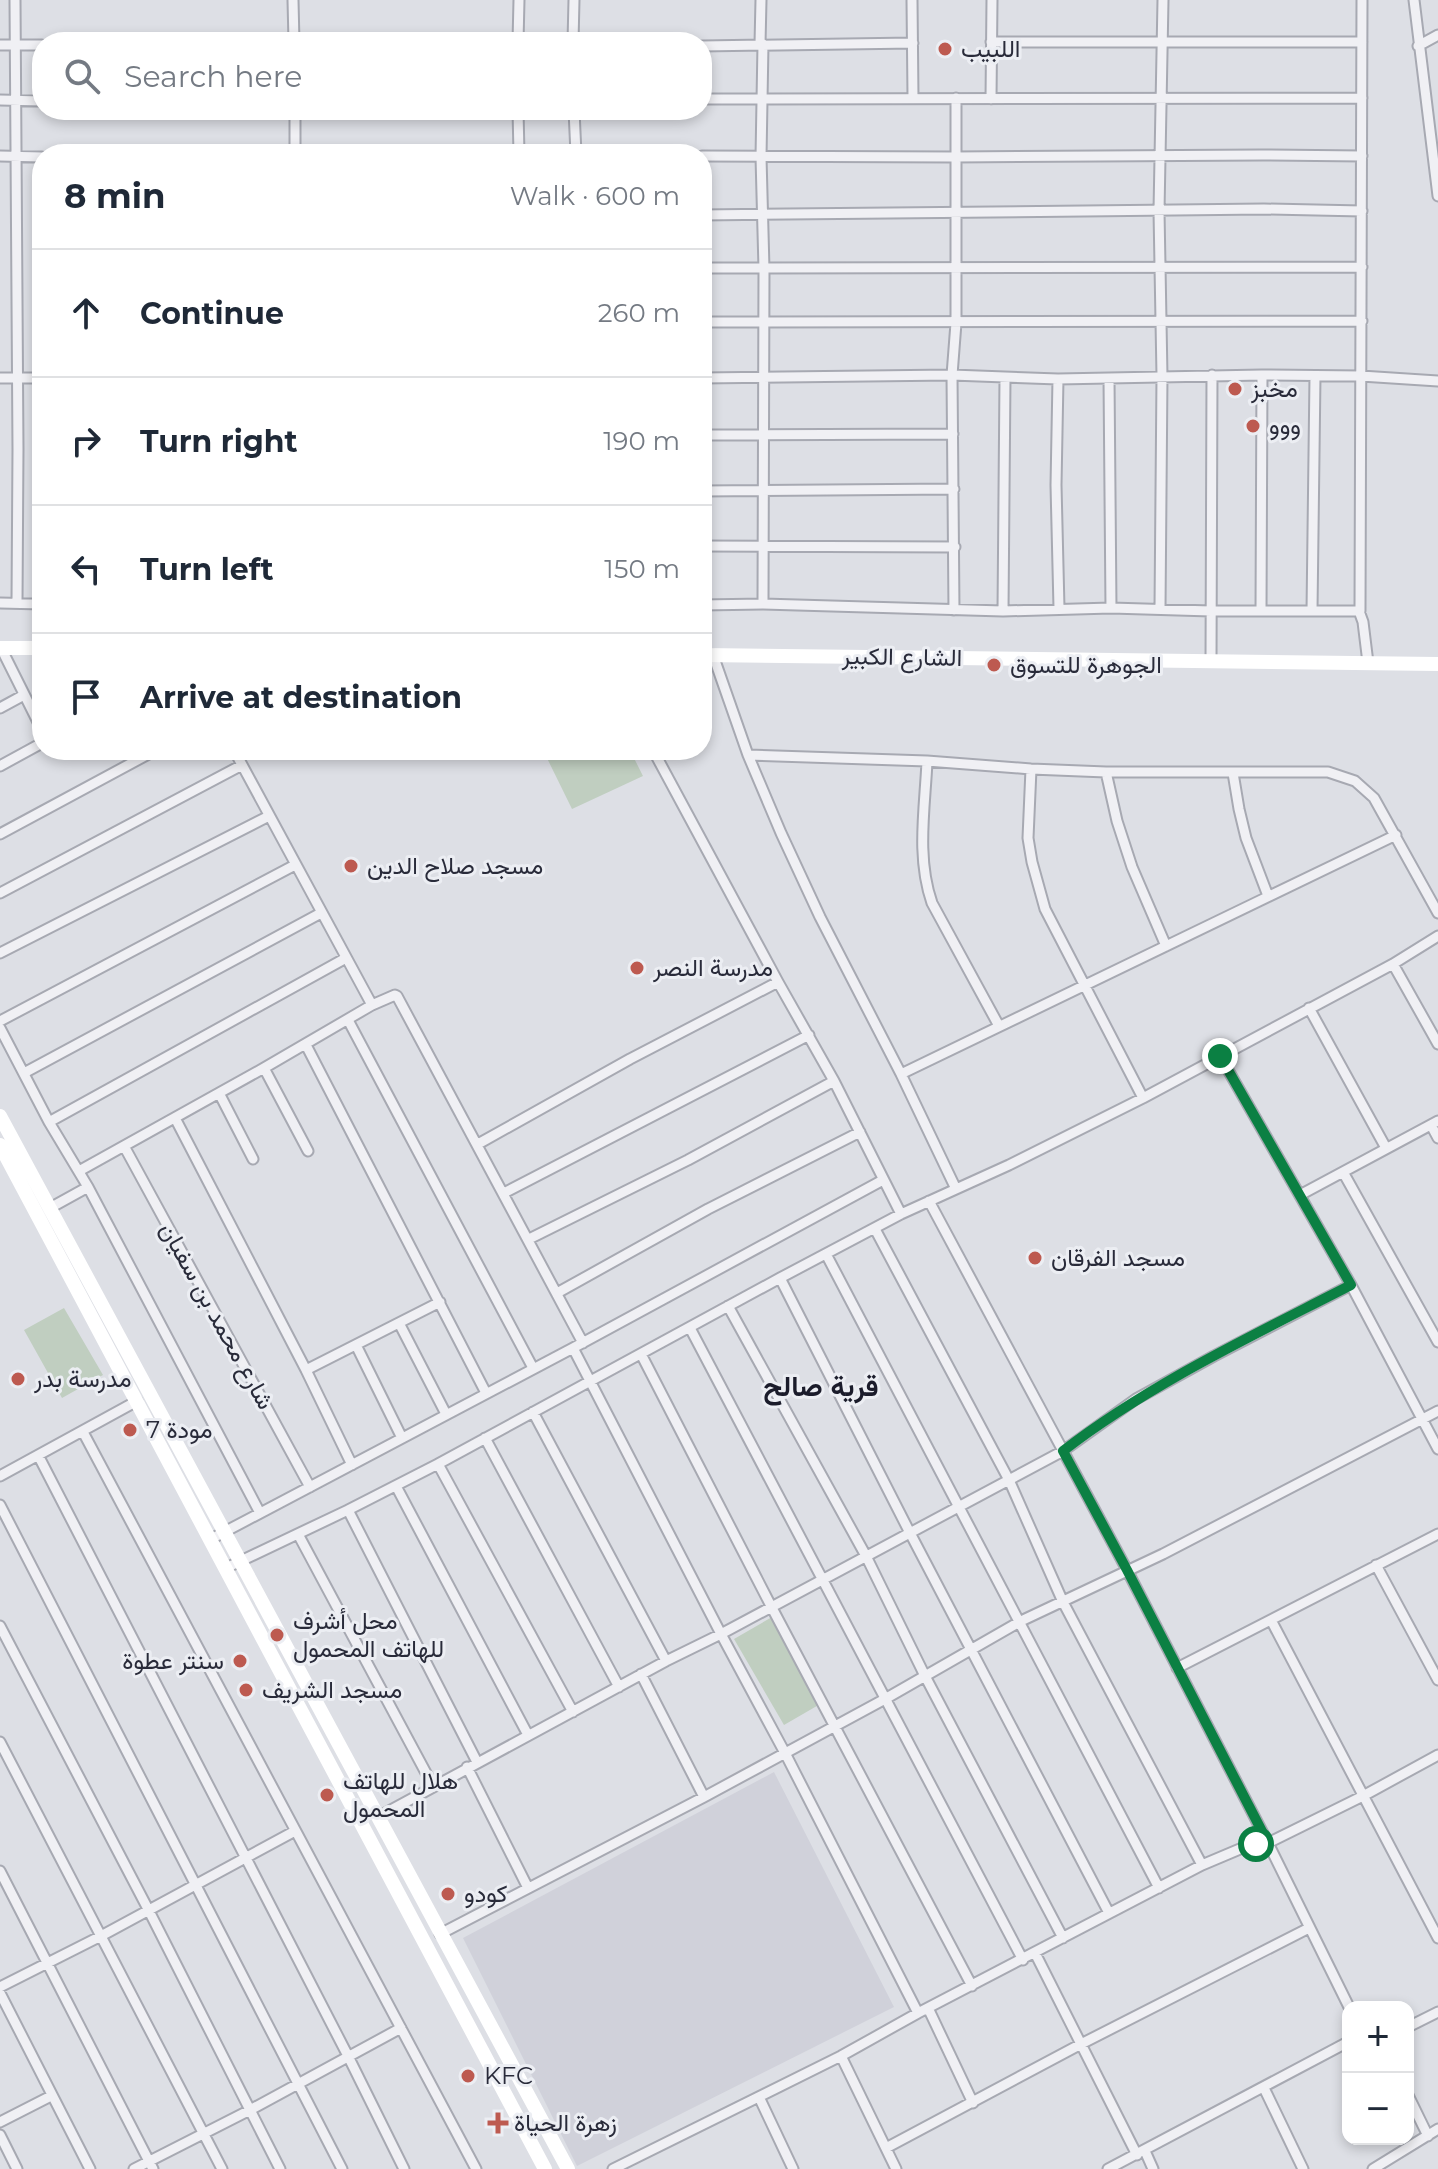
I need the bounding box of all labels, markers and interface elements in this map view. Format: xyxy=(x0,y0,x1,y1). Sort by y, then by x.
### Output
search box xyxy=(32,32,712,120)
place label: اللبيب xyxy=(961,34,1020,63)
marker: اللبيب xyxy=(936,40,954,58)
icon: search xyxy=(60,54,104,98)
text: Search here xyxy=(124,58,302,95)
text: 8 min xyxy=(64,175,165,217)
text: Walk · 600 m xyxy=(510,180,680,212)
icon: ahead xyxy=(64,291,108,335)
text: Continue xyxy=(140,295,284,332)
text: 260 m xyxy=(598,297,680,329)
place label: مخبز xyxy=(1250,374,1298,404)
marker: مخبز xyxy=(1226,380,1244,398)
place label: ووو xyxy=(1269,411,1301,441)
marker: ووو xyxy=(1244,417,1262,435)
icon: right xyxy=(64,419,108,463)
text: Turn right xyxy=(140,423,297,460)
text: 190 m xyxy=(603,425,680,457)
icon: left xyxy=(64,547,108,591)
text: Turn left xyxy=(140,551,273,588)
text: 150 m xyxy=(604,553,680,585)
street label: الشارع الكبير xyxy=(841,641,962,674)
place label: الجوهرة للتسوق xyxy=(1010,650,1162,680)
marker: الجوهرة للتسوق xyxy=(985,656,1003,674)
icon: arrive xyxy=(64,675,108,719)
text: Arrive at destination xyxy=(140,679,462,716)
place label: مسجد صلاح الدين xyxy=(367,851,543,882)
marker: مسجد صلاح الدين xyxy=(342,857,360,875)
place label: مدرسة النصر xyxy=(652,953,773,983)
marker: مدرسة النصر xyxy=(628,959,646,977)
route end xyxy=(1202,1038,1238,1074)
street label: شارع محمد بن سفيان xyxy=(152,1217,281,1415)
place label: مسجد الفرقان xyxy=(1051,1243,1185,1273)
marker: مسجد الفرقان xyxy=(1026,1249,1044,1267)
place label: مدرسة بدر xyxy=(33,1364,132,1394)
district label: قرية صالح xyxy=(763,1369,879,1406)
marker: مدرسة بدر xyxy=(9,1370,27,1388)
place label: مودة 7 xyxy=(146,1415,213,1445)
marker: مودة 7 xyxy=(121,1421,139,1439)
place label: محل أشرف للهاتف المحمول xyxy=(293,1606,444,1664)
marker: محل أشرف للهاتف المحمول xyxy=(268,1626,286,1644)
place label: سنتر عطوة xyxy=(122,1646,224,1676)
marker: سنتر عطوة xyxy=(231,1652,249,1670)
place label: مسجد الشريف xyxy=(262,1675,402,1705)
marker: مسجد الشريف xyxy=(237,1681,255,1699)
place label: هلال للهاتف المحمول xyxy=(343,1766,458,1824)
marker: هلال للهاتف المحمول xyxy=(318,1786,336,1804)
route start xyxy=(1238,1826,1274,1862)
place label: كودو xyxy=(464,1879,507,1909)
marker: كودو xyxy=(439,1885,457,1903)
map controls xyxy=(1342,2001,1414,2145)
button: + xyxy=(1342,2001,1414,2073)
place label: KFC xyxy=(484,2061,533,2090)
marker: KFC xyxy=(459,2067,477,2085)
button: − xyxy=(1342,2073,1414,2145)
place label: زهرة الحياة xyxy=(514,2108,617,2138)
marker: زهرة الحياة xyxy=(489,2114,507,2132)

